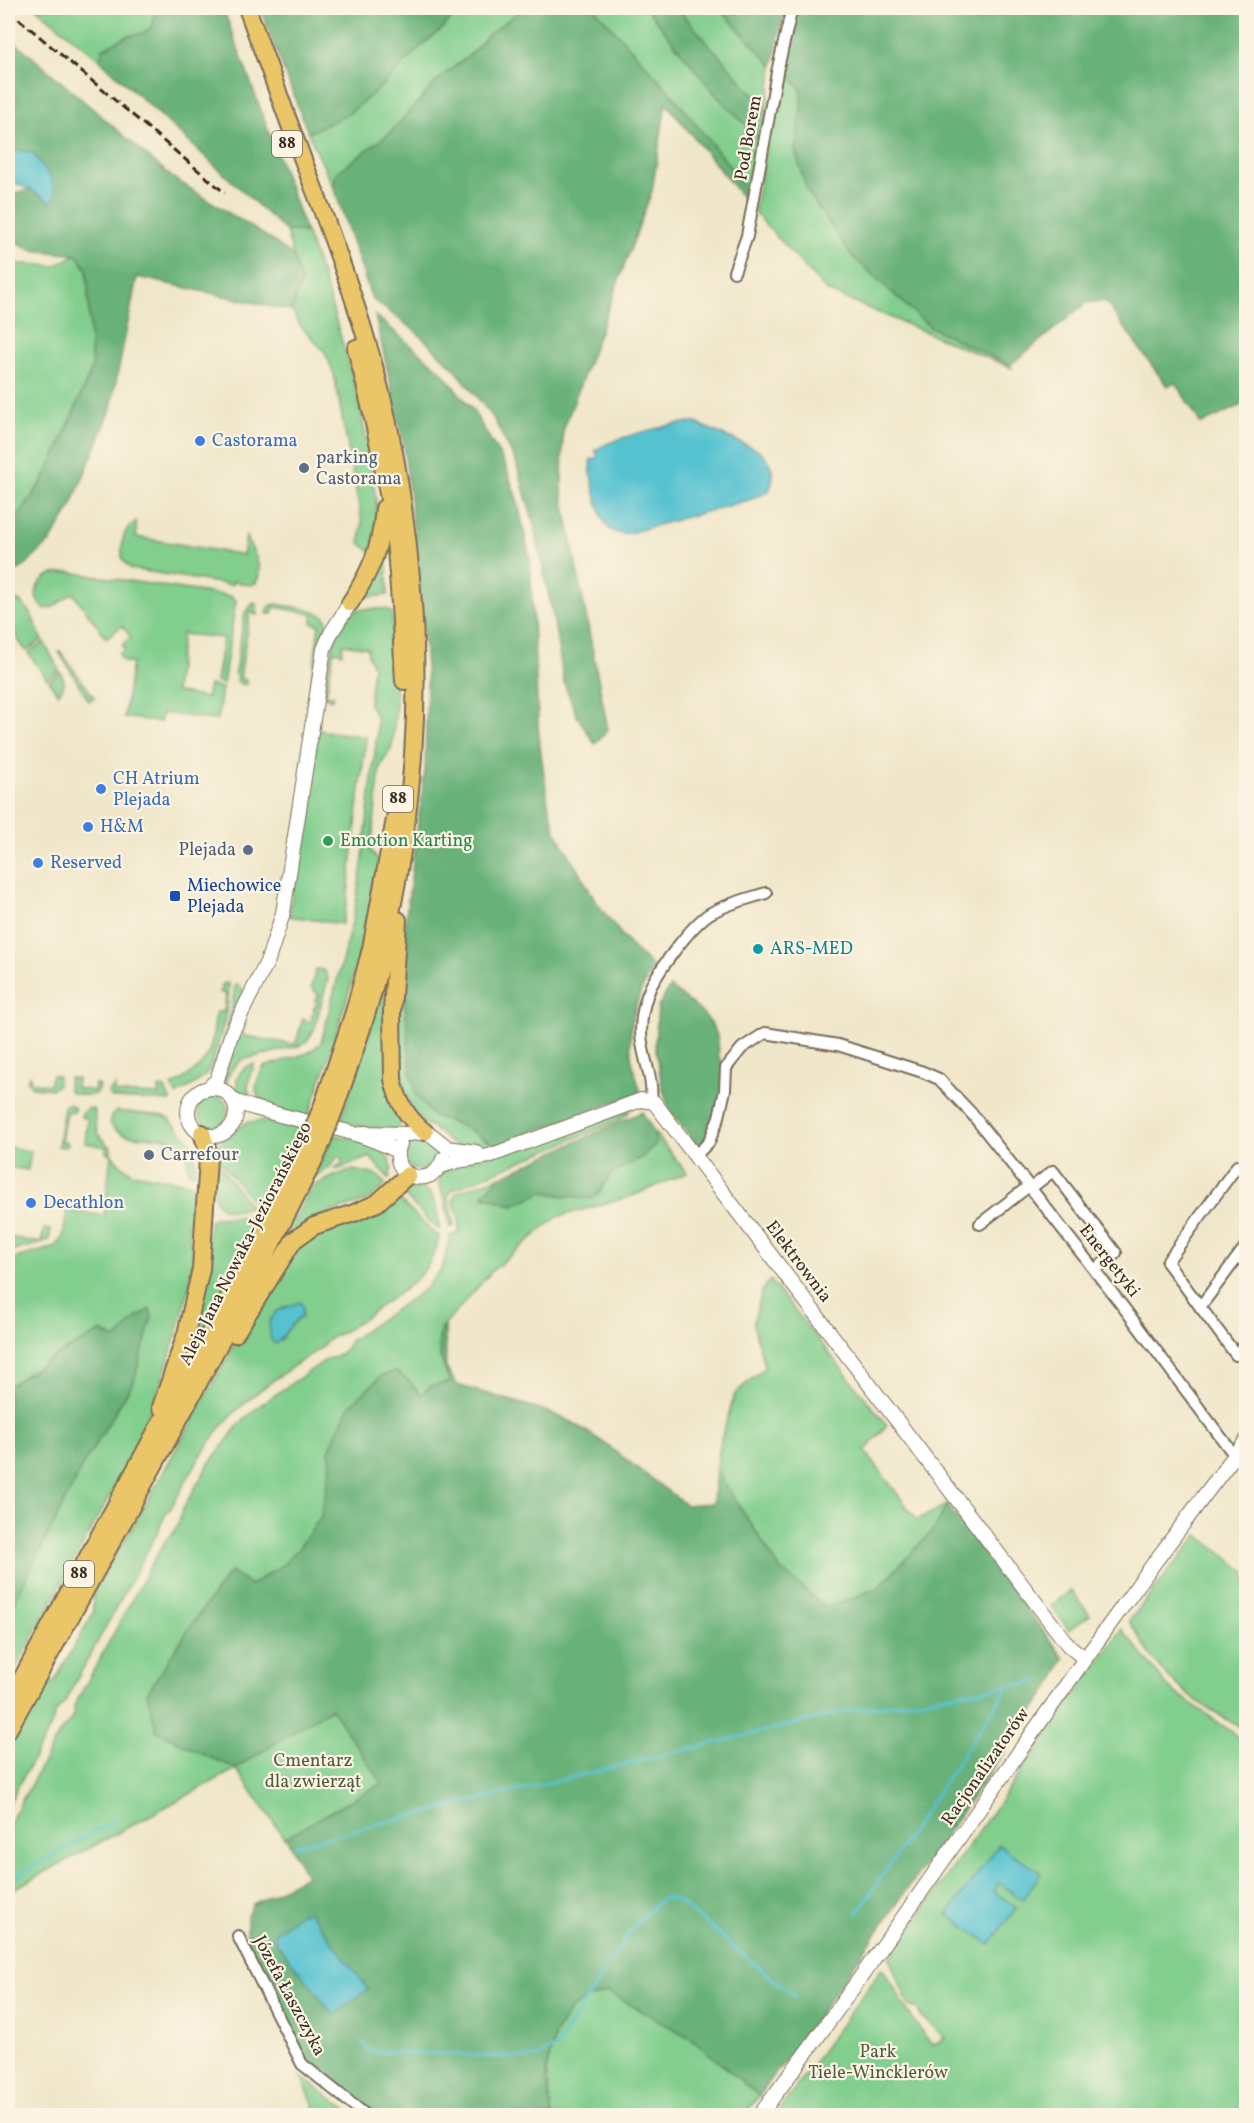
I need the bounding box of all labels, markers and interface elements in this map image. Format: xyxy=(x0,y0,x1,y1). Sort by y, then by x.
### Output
street label: Pod Borem xyxy=(729,93,769,183)
road number: 88 xyxy=(272,131,302,157)
place label: Castorama xyxy=(212,429,298,454)
marker: Castorama xyxy=(193,434,207,448)
place label: parking Castorama xyxy=(316,446,402,492)
marker: parking Castorama xyxy=(297,461,311,475)
place label: CH Atrium Plejada xyxy=(113,767,200,813)
marker: CH Atrium Plejada xyxy=(94,782,108,796)
road number: 88 xyxy=(383,786,413,812)
place label: H&M xyxy=(100,815,144,840)
marker: H&M xyxy=(81,820,95,834)
place label: Emotion Karting xyxy=(340,829,472,854)
marker: Emotion Karting xyxy=(321,834,335,848)
place label: Plejada xyxy=(178,838,236,863)
marker: Plejada xyxy=(241,843,255,857)
place label: Reserved xyxy=(50,851,122,876)
marker: Reserved xyxy=(31,856,45,870)
place label: Miechowice Plejada xyxy=(187,874,281,920)
marker: Miechowice Plejada xyxy=(168,889,182,903)
place label: ARS-MED xyxy=(770,937,853,962)
marker: ARS-MED xyxy=(751,942,765,956)
street label: Aleja Jana Nowaka-Jeziorańskiego xyxy=(173,1118,319,1370)
place label: Carrefour xyxy=(161,1143,239,1168)
marker: Carrefour xyxy=(142,1148,156,1162)
place label: Decathlon xyxy=(43,1191,124,1216)
marker: Decathlon xyxy=(24,1196,38,1210)
street label: Elektrownia xyxy=(759,1216,837,1308)
street label: Energetyki xyxy=(1072,1219,1146,1303)
road number: 88 xyxy=(64,1561,94,1587)
street label: Racjonalizatorów xyxy=(936,1703,1036,1831)
park label: Cmentarz dla zwierząt xyxy=(265,1749,361,1795)
street label: Józefa Łaszczyka xyxy=(247,1931,331,2061)
park label: Park Tiele-Wincklerów xyxy=(808,2040,948,2086)

